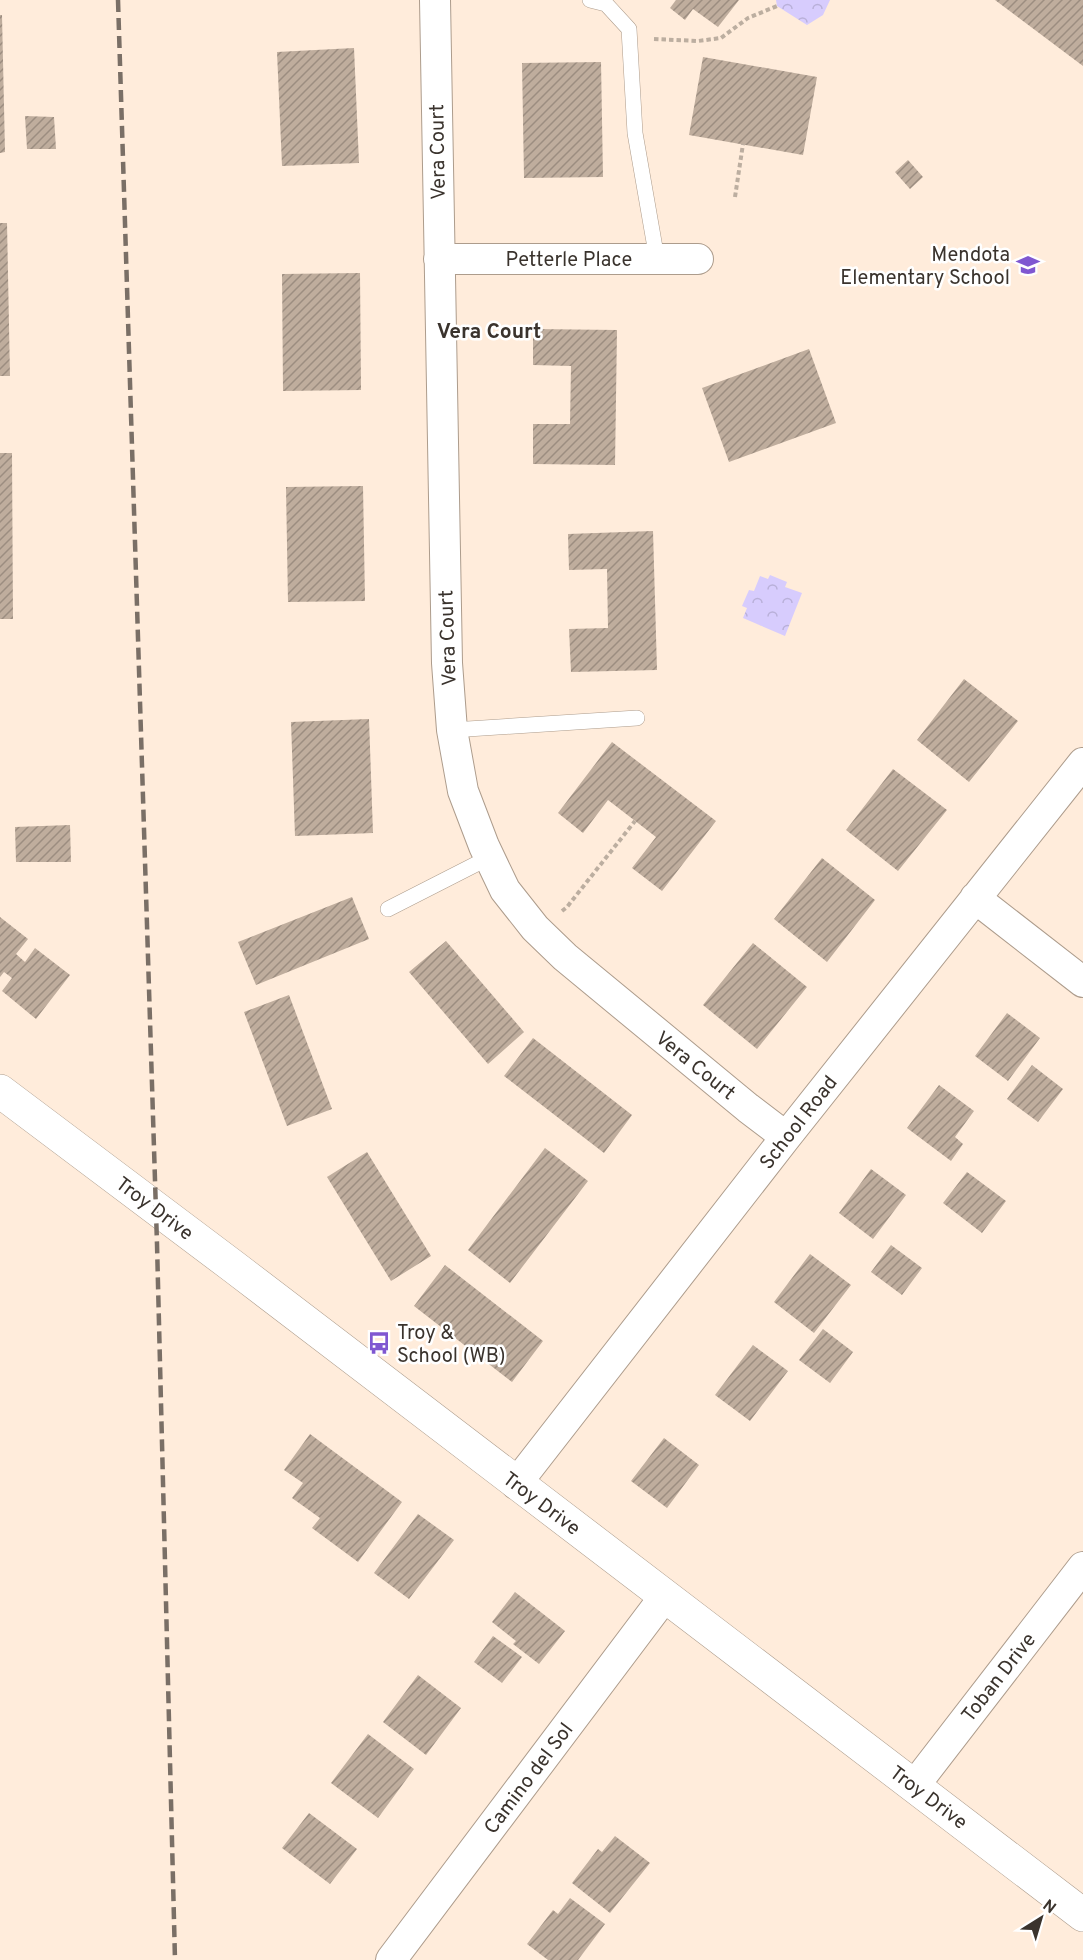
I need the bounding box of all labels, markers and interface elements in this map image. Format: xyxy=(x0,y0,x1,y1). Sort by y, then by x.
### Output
street label: Vera Court xyxy=(425,104,453,200)
place label: Mendota Elementary School xyxy=(840,243,1010,292)
street label: Petterle Place xyxy=(506,248,632,274)
school or university icon: Mendota Elementary School xyxy=(1015,252,1041,278)
district label: Vera Court xyxy=(437,319,541,346)
street label: Vera Court xyxy=(434,590,464,686)
street label: Vera Court xyxy=(649,1026,740,1107)
street label: School Road xyxy=(755,1071,844,1175)
street label: Troy Drive xyxy=(110,1172,198,1247)
place label: Troy & School (WB) xyxy=(397,1321,506,1370)
bus stop icon: Troy & School (WB) xyxy=(366,1330,392,1356)
street label: Troy Drive xyxy=(497,1467,585,1542)
street label: Toban Drive xyxy=(956,1628,1043,1728)
street label: Camino del Sol xyxy=(479,1718,580,1840)
street label: Troy Drive xyxy=(884,1761,972,1836)
north arrow xyxy=(1011,1888,1071,1948)
text: N xyxy=(1038,1896,1059,1919)

